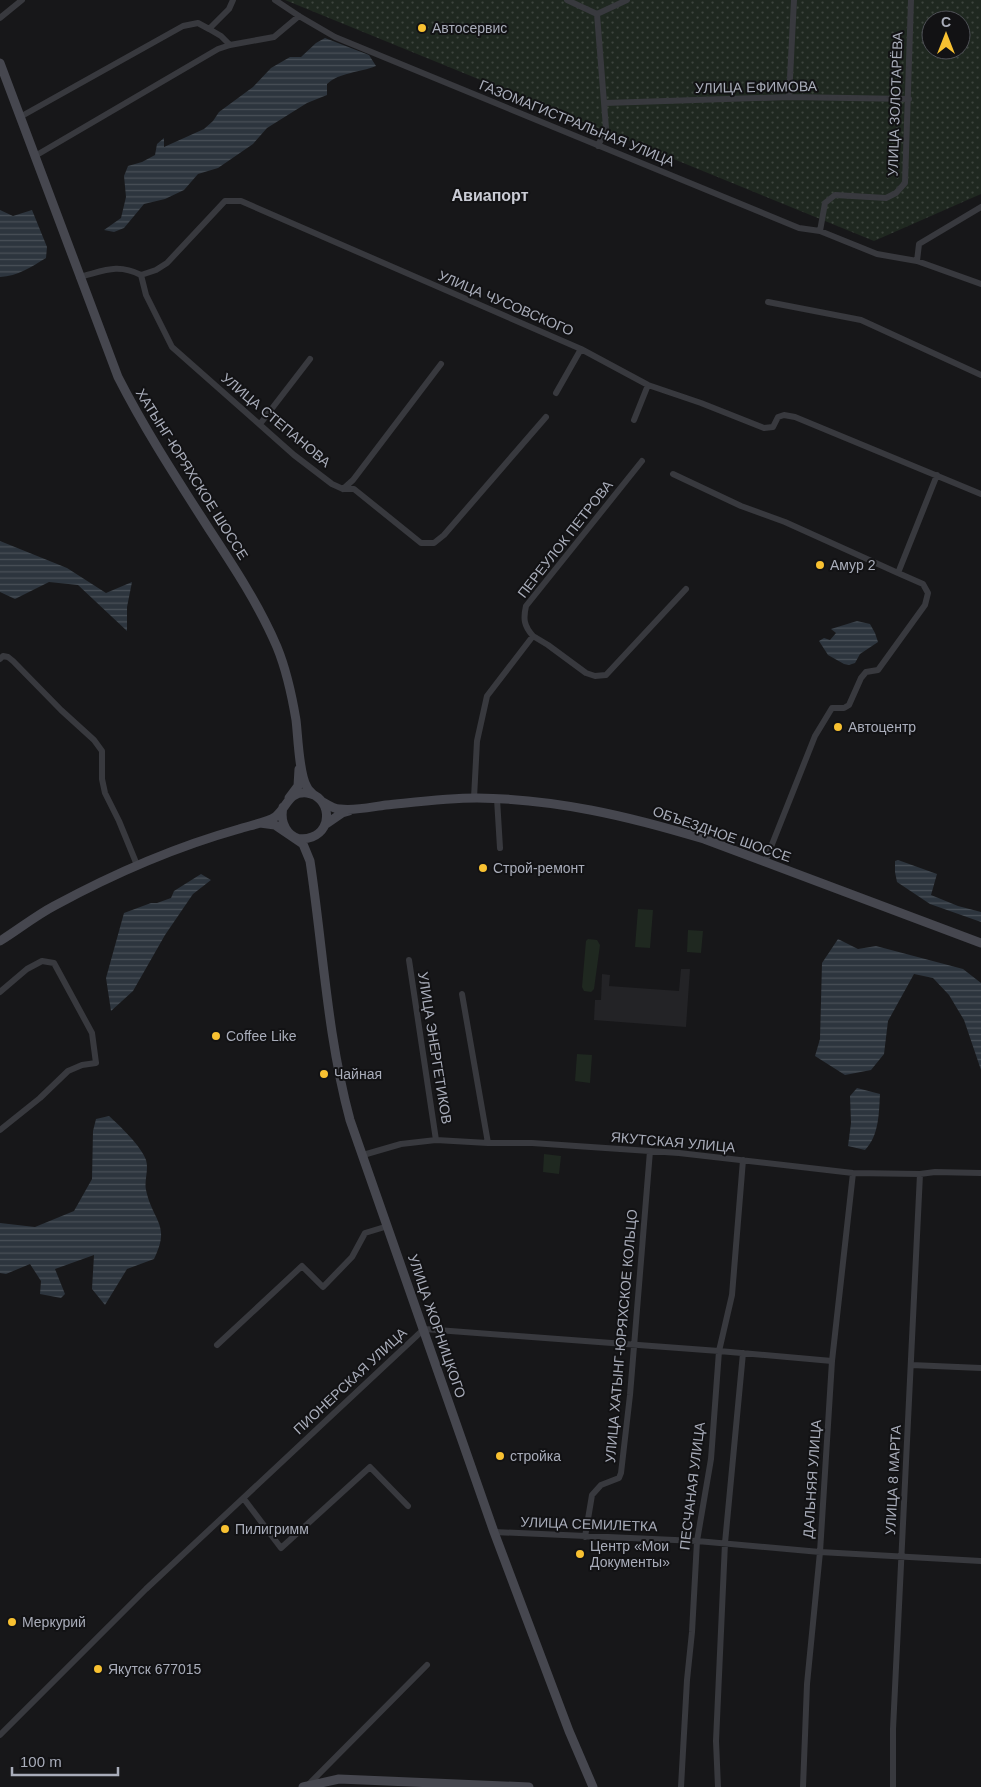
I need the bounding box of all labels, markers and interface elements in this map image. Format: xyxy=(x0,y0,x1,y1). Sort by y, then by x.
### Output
north arrow xyxy=(921,10,971,60)
text: С xyxy=(941,14,951,30)
place label: Автосервис xyxy=(432,20,507,36)
marker: Автосервис xyxy=(416,22,428,34)
street label: УЛИЦА ЗОЛОТАРЁВА xyxy=(884,31,906,177)
street label: ГАЗОМАГИСТРАЛЬНАЯ УЛИЦА xyxy=(477,76,678,170)
street label: УЛИЦА ЕФИМОВА xyxy=(695,78,818,96)
district label: Авиапорт xyxy=(452,187,529,204)
street label: УЛИЦА ЧУСОВСКОГО xyxy=(436,267,576,339)
street label: УЛИЦА СТЕПАНОВА xyxy=(218,370,334,471)
street label: ХАТЫНГ-ЮРЯХСКОЕ ШОССЕ xyxy=(133,386,251,562)
street label: ПЕРЕУЛОК ПЕТРОВА xyxy=(514,477,616,601)
place label: Амур 2 xyxy=(830,557,876,573)
marker: Амур 2 xyxy=(814,559,826,571)
place label: Автоцентр xyxy=(848,719,916,735)
marker: Автоцентр xyxy=(832,721,844,733)
street label: ОБЪЕЗДНОЕ ШОССЕ xyxy=(651,803,793,865)
place label: Строй-ремонт xyxy=(493,860,585,876)
marker: Строй-ремонт xyxy=(477,862,489,874)
street label: УЛИЦА ЭНЕРГЕТИКОВ xyxy=(415,971,455,1125)
place label: Coffee Like xyxy=(226,1028,297,1044)
marker: Coffee Like xyxy=(210,1030,222,1042)
place label: Чайная xyxy=(334,1066,382,1082)
marker: Чайная xyxy=(318,1068,330,1080)
street label: ЯКУТСКАЯ УЛИЦА xyxy=(610,1129,737,1155)
street label: УЛИЦА ХАТЫНГ-ЮРЯХСКОЕ КОЛЬЦО xyxy=(602,1208,640,1464)
street label: УЛИЦА ЖОРНИЦКОГО xyxy=(405,1252,469,1400)
street label: ПИОНЕРСКАЯ УЛИЦА xyxy=(290,1324,410,1438)
street label: ДАЛЬНЯЯ УЛИЦА xyxy=(800,1418,824,1539)
street label: ПЕСЧАНАЯ УЛИЦА xyxy=(676,1421,708,1551)
street label: УЛИЦА 8 МАРТА xyxy=(882,1424,904,1535)
place label: стройка xyxy=(510,1448,561,1464)
marker: стройка xyxy=(494,1450,506,1462)
street label: УЛИЦА СЕМИЛЕТКА xyxy=(520,1514,658,1534)
place label: Пилигримм xyxy=(235,1521,309,1537)
marker: Пилигримм xyxy=(219,1523,231,1535)
place label: Центр «Мои Документы» xyxy=(590,1538,670,1570)
marker: Центр «Мои Документы» xyxy=(574,1548,586,1560)
place label: Меркурий xyxy=(22,1614,86,1630)
marker: Меркурий xyxy=(6,1616,18,1628)
place label: Якутск 677015 xyxy=(108,1661,202,1677)
marker: Якутск 677015 xyxy=(92,1663,104,1675)
scale bar xyxy=(12,1744,119,1776)
text: 100 m xyxy=(20,1753,62,1770)

